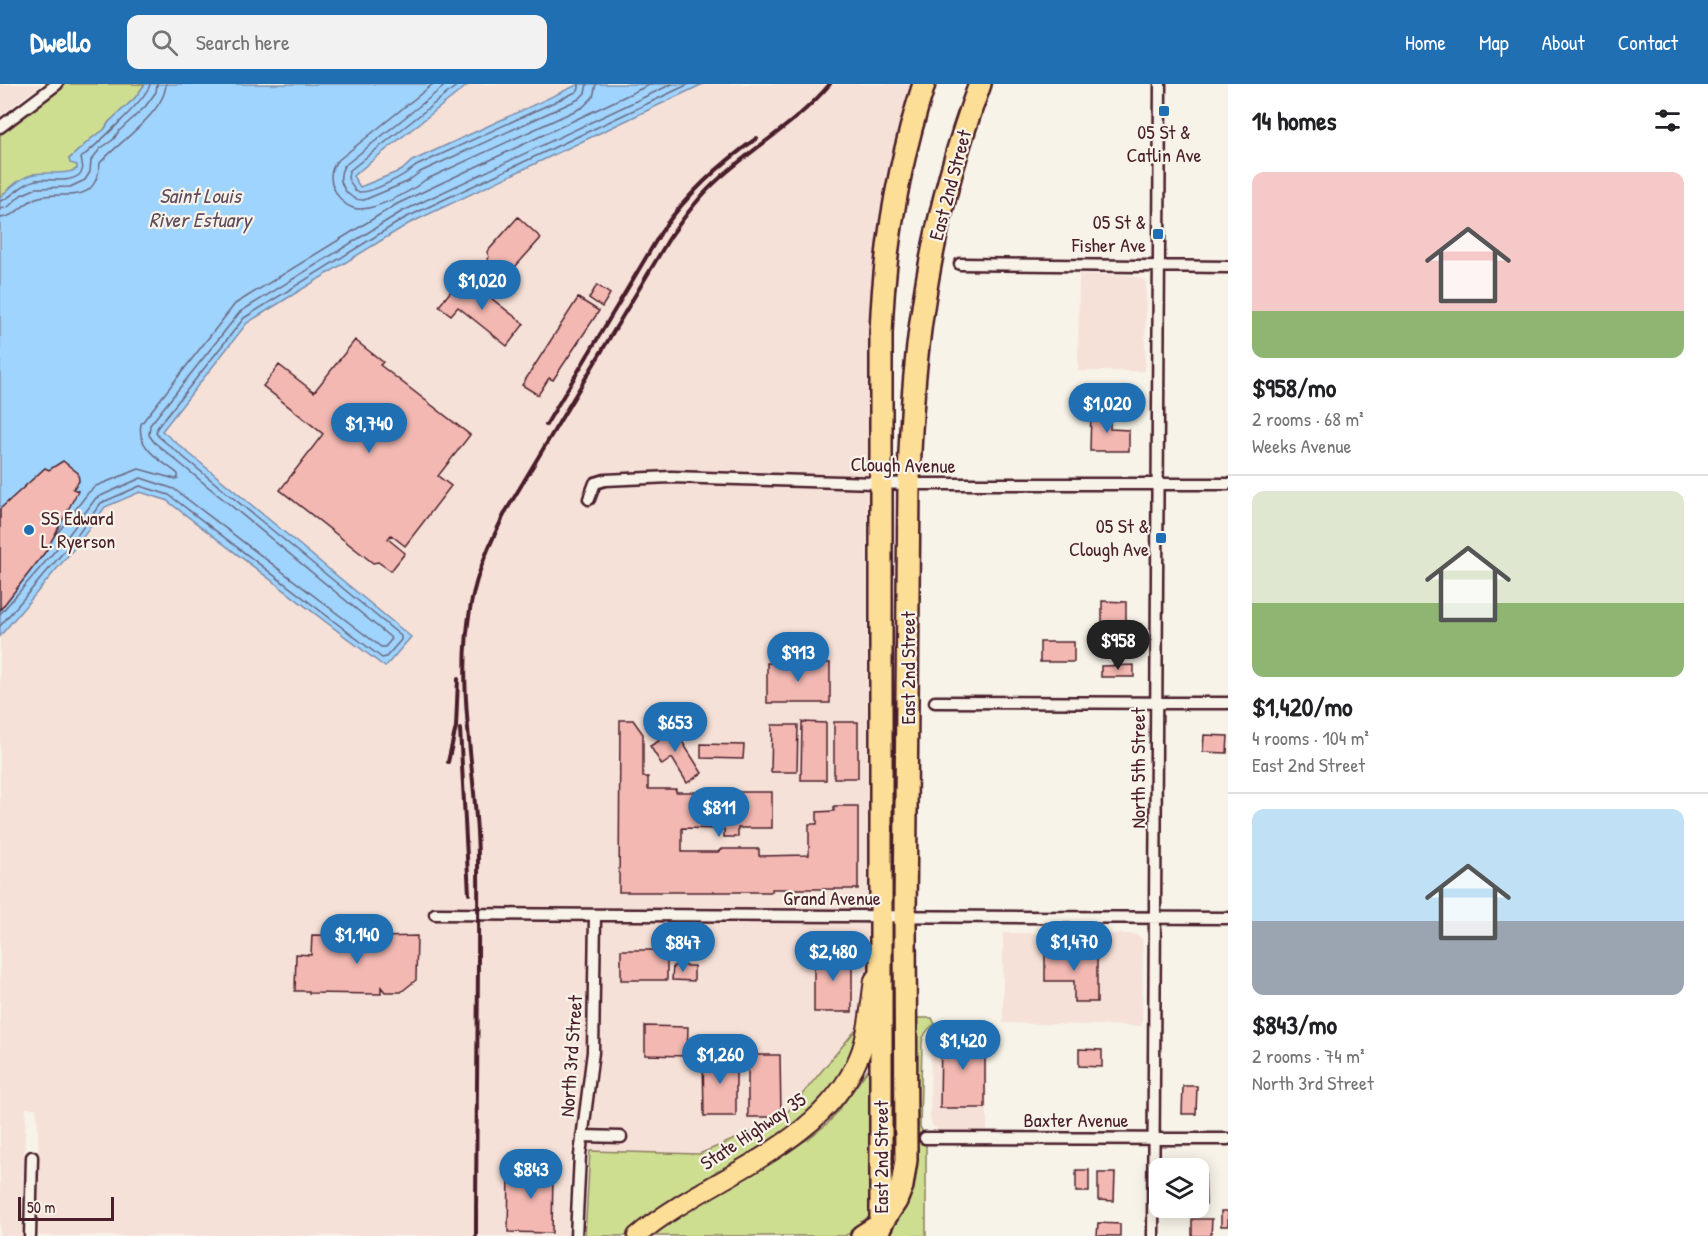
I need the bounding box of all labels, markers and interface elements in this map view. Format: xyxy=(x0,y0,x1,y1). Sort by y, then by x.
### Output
search box xyxy=(127,15,547,69)
text: Dwello xyxy=(30,23,91,61)
icon: search xyxy=(148,26,181,59)
text: Search here xyxy=(196,27,290,57)
text: Home xyxy=(1405,28,1446,57)
text: Map xyxy=(1479,28,1509,57)
text: About xyxy=(1542,28,1585,57)
text: Contact xyxy=(1618,28,1678,57)
text: 14 homes xyxy=(1252,103,1337,138)
marker: 05 St & Catlin Ave xyxy=(1157,104,1171,118)
icon: filters xyxy=(1651,104,1684,137)
place label: 05 St & Catlin Ave xyxy=(1127,118,1201,168)
street label: East 2nd Street xyxy=(922,126,977,243)
water label: Saint Louis River Estuary xyxy=(149,181,253,234)
place label: 05 St & Fisher Ave xyxy=(1071,208,1146,258)
icon: home xyxy=(1414,211,1522,319)
marker: 05 St & Fisher Ave xyxy=(1151,227,1165,241)
pin: $1,020 xyxy=(433,260,531,311)
text: $1,020 xyxy=(458,266,506,293)
text: $958/mo xyxy=(1252,370,1336,405)
pin: $1,020 xyxy=(1058,383,1156,434)
text: $1,020 xyxy=(1083,389,1131,416)
pin: $1,740 xyxy=(320,403,418,454)
text: 2 rooms · 68 m² xyxy=(1252,405,1364,432)
text: $1,740 xyxy=(345,409,393,436)
text: Weeks Avenue xyxy=(1252,432,1352,459)
street label: Clough Avenue xyxy=(850,450,956,479)
place label: SS Edward L. Ryerson xyxy=(41,504,115,554)
place label: 05 St & Clough Ave xyxy=(1069,512,1149,562)
marker: SS Edward L. Ryerson xyxy=(22,523,36,537)
icon: home xyxy=(1414,530,1522,638)
marker: 05 St & Clough Ave xyxy=(1154,531,1168,545)
street label: East 2nd Street xyxy=(894,610,921,725)
pin: $958 xyxy=(1082,620,1154,671)
text: $958 xyxy=(1101,626,1135,653)
pin: $913 xyxy=(762,632,834,683)
text: $913 xyxy=(781,638,815,665)
text: $1,420/mo xyxy=(1252,689,1353,724)
pin: $653 xyxy=(639,702,711,753)
street label: North 5th Street xyxy=(1124,706,1151,829)
text: $653 xyxy=(657,708,693,735)
text: 4 rooms · 104 m² xyxy=(1252,724,1369,751)
text: East 2nd Street xyxy=(1252,751,1365,778)
pin: $811 xyxy=(683,787,755,838)
text: $811 xyxy=(702,793,736,820)
icon: home xyxy=(1414,848,1522,956)
street label: Grand Avenue xyxy=(783,884,881,911)
pin: $1,140 xyxy=(308,914,406,965)
text: $1,140 xyxy=(334,920,380,947)
pin: $1,470 xyxy=(1025,921,1123,972)
pin: $847 xyxy=(647,922,719,973)
text: $1,470 xyxy=(1050,927,1098,954)
text: $847 xyxy=(665,928,701,955)
pin: $2,480 xyxy=(784,931,882,982)
text: $2,480 xyxy=(809,937,857,964)
street label: North 3rd Street xyxy=(553,993,588,1118)
text: $843/mo xyxy=(1252,1007,1337,1042)
pin: $1,420 xyxy=(914,1020,1012,1071)
text: $1,420 xyxy=(939,1026,987,1053)
pin: $1,260 xyxy=(671,1034,769,1085)
text: $1,260 xyxy=(696,1040,744,1067)
text: 2 rooms · 74 m² xyxy=(1252,1042,1364,1069)
text: North 3rd Street xyxy=(1252,1069,1374,1096)
street label: State Highway 35 xyxy=(695,1085,811,1176)
street label: East 2nd Street xyxy=(867,1099,894,1214)
street label: Baxter Avenue xyxy=(1024,1106,1128,1133)
pin: $843 xyxy=(495,1149,567,1200)
text: $843 xyxy=(513,1155,549,1182)
map controls xyxy=(1149,1158,1209,1218)
button: layers xyxy=(1149,1158,1209,1218)
scale bar xyxy=(18,1194,114,1222)
text: 50 m xyxy=(27,1196,56,1218)

